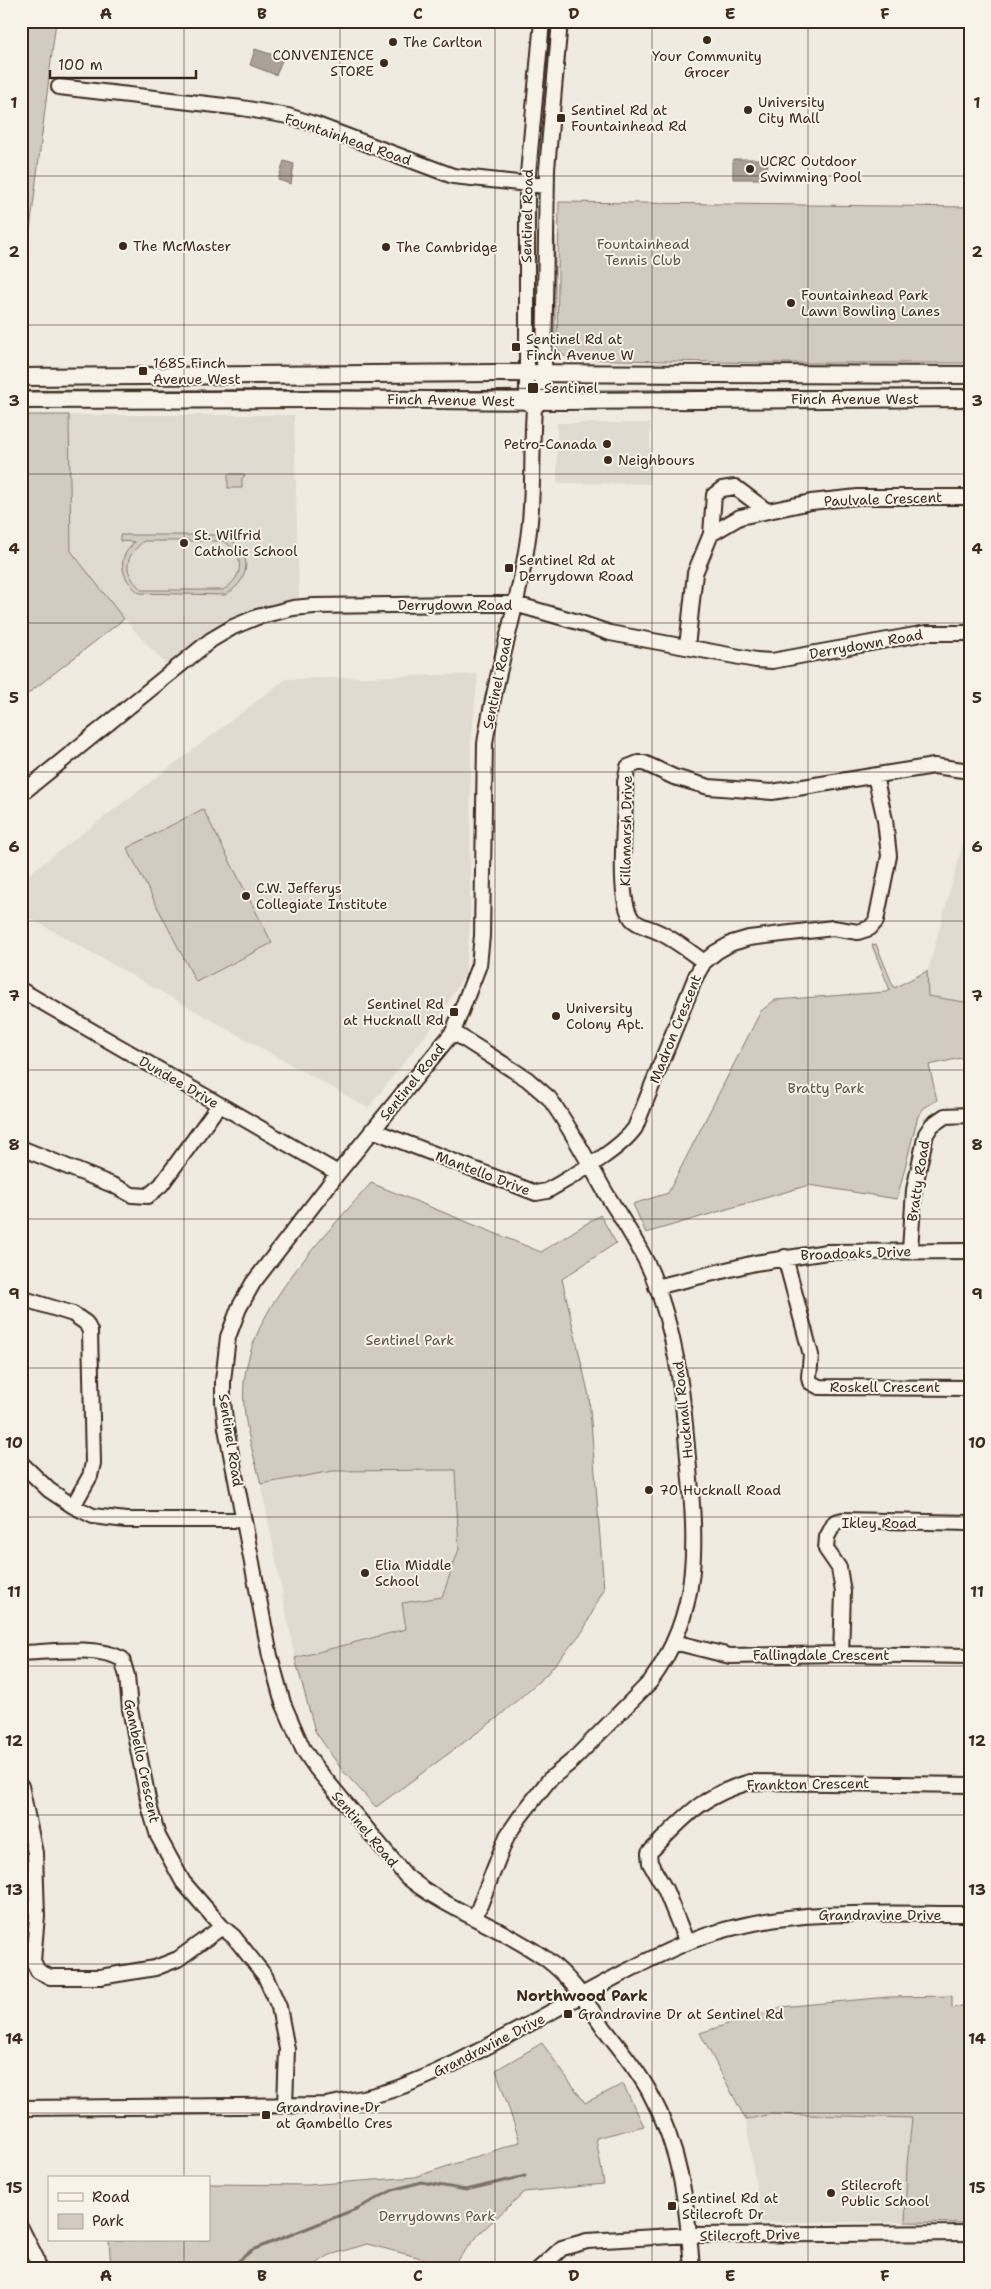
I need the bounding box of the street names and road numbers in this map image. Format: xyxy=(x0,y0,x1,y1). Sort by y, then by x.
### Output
street label: Fountainhead Road xyxy=(282,109,414,169)
street label: Sentinel Road xyxy=(517,169,537,263)
street label: Finch Avenue West xyxy=(387,390,515,410)
street label: Finch Avenue West xyxy=(791,390,919,408)
street label: Paulvale Crescent xyxy=(824,488,942,510)
street label: Derrydown Road xyxy=(398,596,512,614)
street label: Derrydown Road xyxy=(808,625,924,663)
street label: Sentinel Road xyxy=(478,635,516,731)
street label: Killamarsh Drive xyxy=(616,775,636,887)
street label: Madron Crescent xyxy=(645,972,705,1086)
street label: Sentinel Road xyxy=(375,1040,449,1124)
street label: Dundee Drive xyxy=(136,1052,222,1112)
street label: Bratty Road xyxy=(903,1139,933,1223)
street label: Mantello Drive xyxy=(433,1147,533,1199)
street label: Broadoaks Drive xyxy=(800,1242,912,1264)
street label: Hucknall Road xyxy=(669,1360,697,1460)
street label: Roskell Crescent xyxy=(830,1378,940,1396)
street label: Sentinel Road xyxy=(215,1392,247,1488)
street label: Ikley Road xyxy=(841,1514,917,1532)
street label: Fallingdale Crescent xyxy=(753,1646,889,1664)
street label: Gambello Crescent xyxy=(120,1697,164,1825)
street label: Frankton Crescent xyxy=(746,1774,870,1794)
street label: Sentinel Road xyxy=(328,1787,402,1871)
street label: Grandravine Drive xyxy=(819,1906,942,1924)
street label: Grandravine Drive xyxy=(430,2009,548,2081)
street label: Stilecroft Drive xyxy=(700,2225,801,2245)

